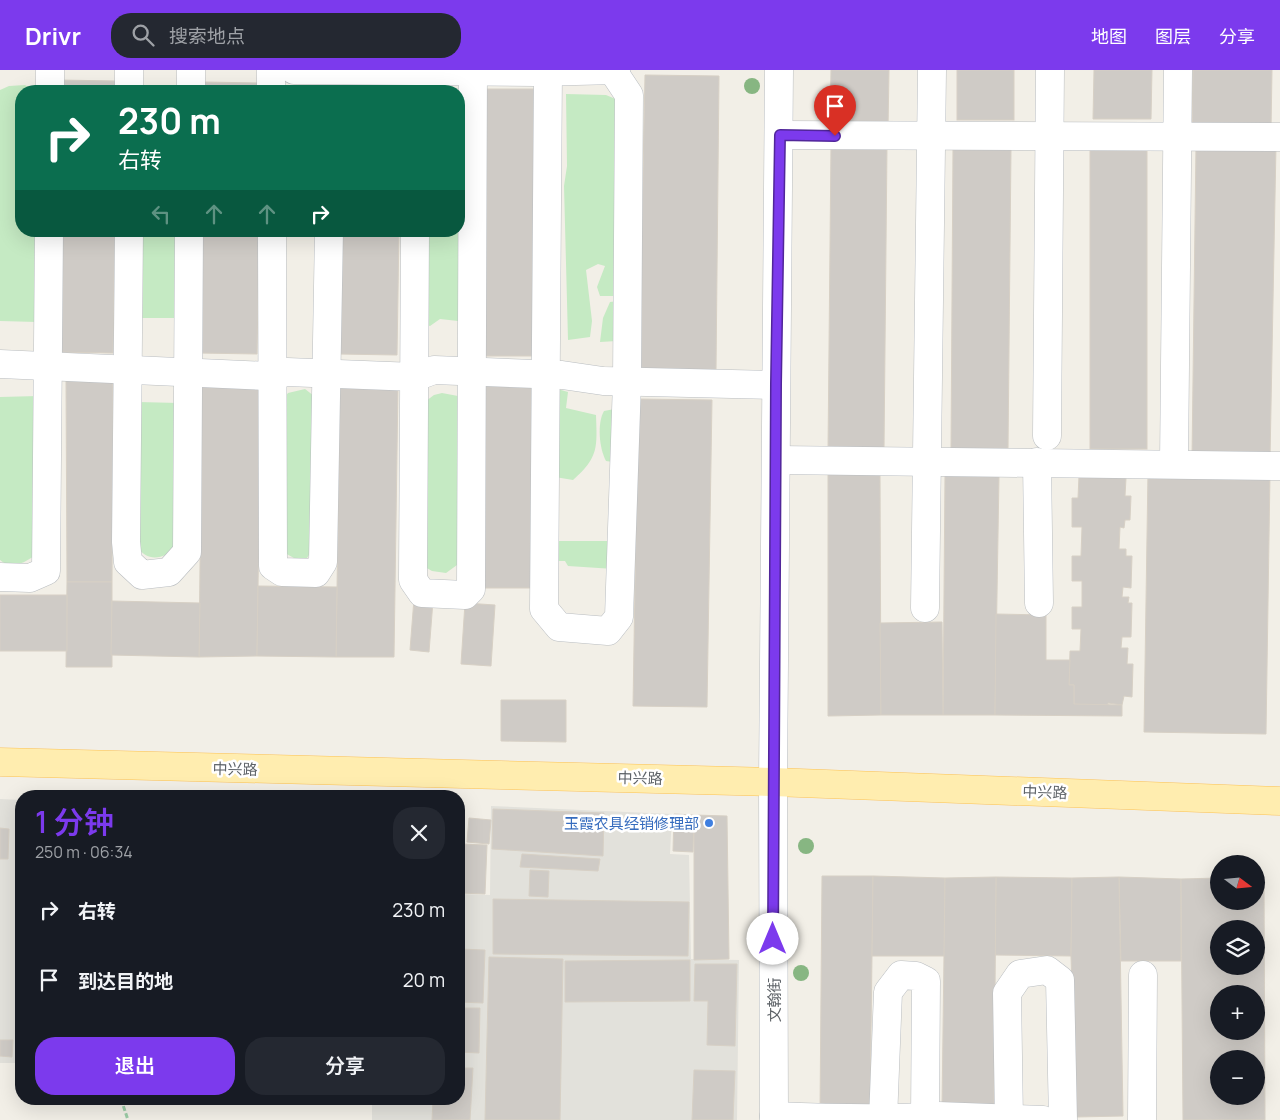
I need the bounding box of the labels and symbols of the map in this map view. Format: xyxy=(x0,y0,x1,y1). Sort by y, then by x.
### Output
pin xyxy=(814,85,856,136)
street label: 中兴路 xyxy=(212,758,258,780)
street label: 中兴路 xyxy=(617,767,663,789)
street label: 中兴路 xyxy=(1022,781,1068,803)
place label: 玉霞农具经销修理部 xyxy=(564,813,699,834)
marker: 玉霞农具经销修理部 xyxy=(703,817,715,829)
north arrow xyxy=(1210,855,1265,910)
position arrow xyxy=(746,912,798,964)
street label: 文翰街 xyxy=(764,977,785,1023)

